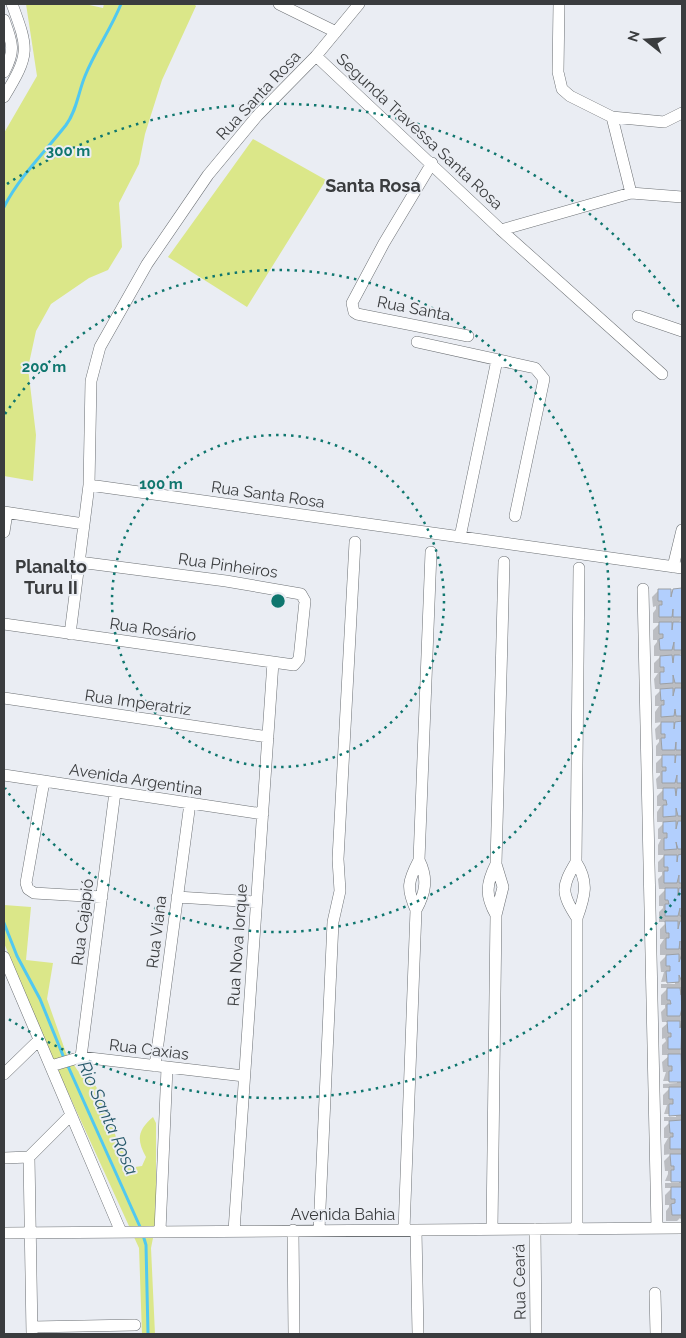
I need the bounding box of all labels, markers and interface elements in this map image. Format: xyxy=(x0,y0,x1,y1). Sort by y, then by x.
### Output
north arrow xyxy=(621,15,671,65)
text: N xyxy=(624,29,643,44)
street label: Rua Santa Rosa xyxy=(212,47,304,144)
street label: Segunda Travessa Santa Rosa xyxy=(333,49,507,213)
text: 300 m xyxy=(46,142,90,160)
district label: Santa Rosa xyxy=(325,175,421,197)
street label: Rua Santa xyxy=(376,292,452,325)
text: 200 m xyxy=(22,358,66,376)
text: 100 m xyxy=(139,475,183,493)
street label: Rua Santa Rosa xyxy=(210,477,326,512)
street label: Rua Pinheiros xyxy=(177,549,279,582)
district label: Planalto Turu II xyxy=(15,556,87,598)
centre of rings xyxy=(269,592,287,610)
street label: Rua Rosário xyxy=(108,614,198,645)
street label: Rua Imperatriz xyxy=(84,686,192,719)
street label: Avenida Argentina xyxy=(68,760,204,799)
street label: Rua Cajapió xyxy=(68,877,97,967)
street label: Rua Nova Iorque xyxy=(224,883,251,1007)
street label: Rua Viana xyxy=(143,895,170,970)
street label: Rua Caxias xyxy=(108,1035,190,1064)
water label: Rio Santa Rosa xyxy=(74,1058,143,1178)
street label: Avenida Bahia xyxy=(291,1205,395,1224)
street label: Rua Ceará xyxy=(509,1244,530,1320)

